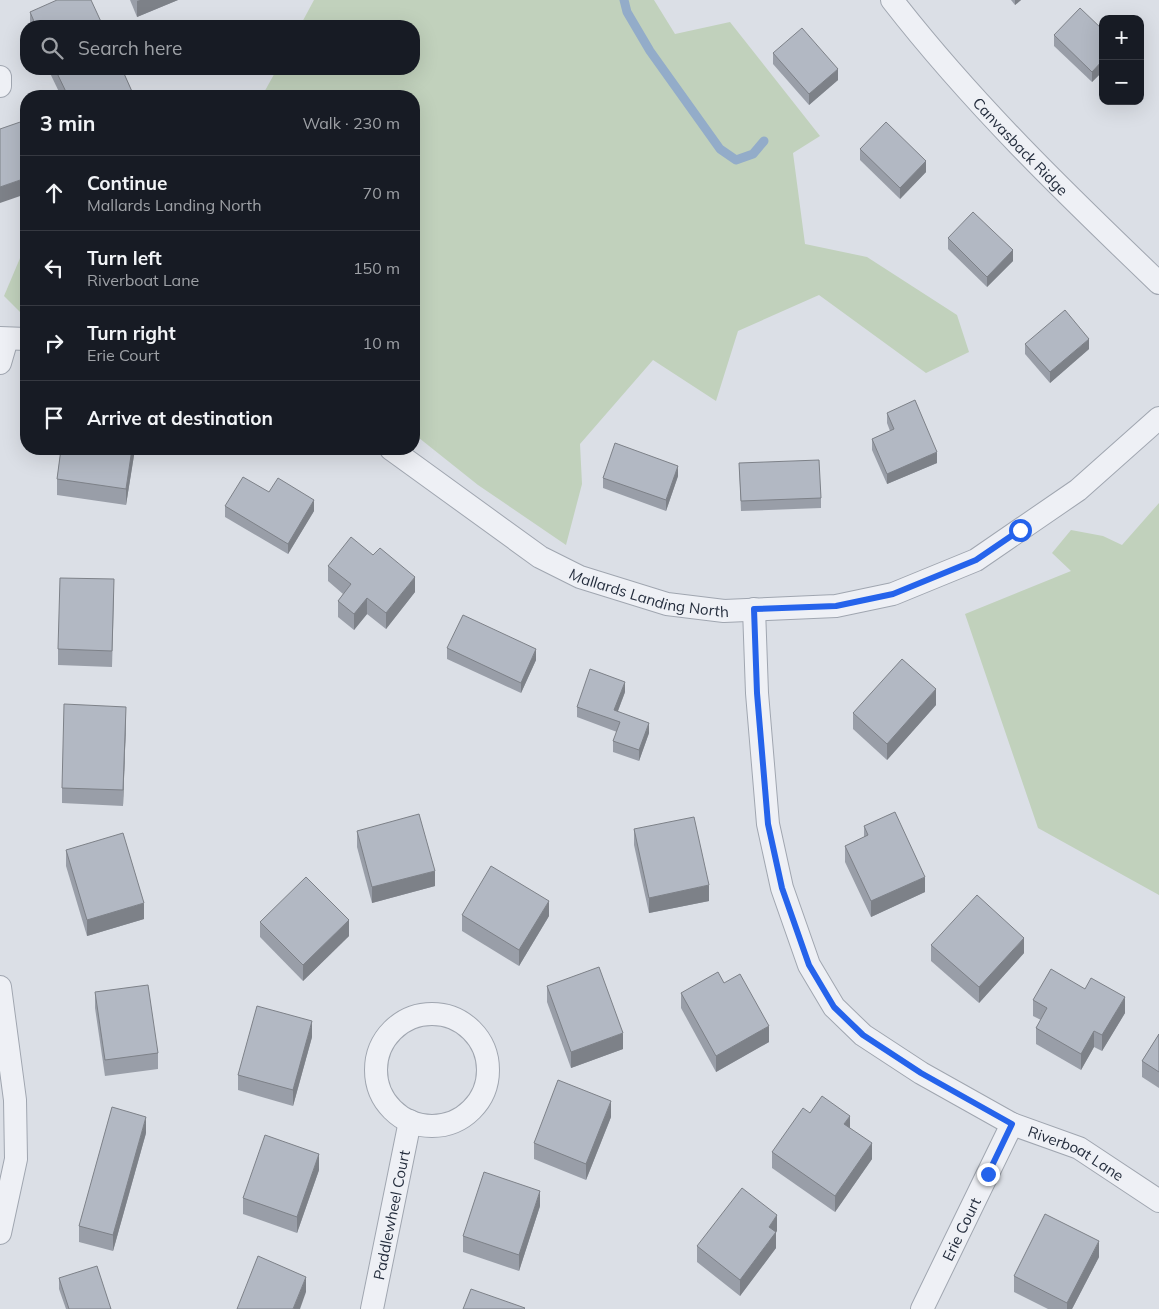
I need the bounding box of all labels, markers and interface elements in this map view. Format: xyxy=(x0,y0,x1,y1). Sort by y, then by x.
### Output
map controls xyxy=(1099,15,1144,105)
button: + xyxy=(1099,15,1144,60)
search box xyxy=(20,20,420,75)
icon: search xyxy=(38,34,66,62)
text: Search here xyxy=(78,36,182,60)
button: − xyxy=(1099,60,1144,105)
street label: Canvasback Ridge xyxy=(969,93,1073,199)
text: 3 min xyxy=(40,110,95,136)
text: Walk · 230 m xyxy=(302,113,400,133)
text: Continue xyxy=(87,171,167,195)
icon: ahead xyxy=(40,179,68,207)
text: 70 m xyxy=(363,183,400,203)
text: Mallards Landing North xyxy=(87,195,262,215)
text: Turn left xyxy=(87,246,162,270)
icon: left xyxy=(40,254,68,282)
text: 150 m xyxy=(353,258,400,278)
text: Riverboat Lane xyxy=(87,270,199,290)
text: Turn right xyxy=(87,321,176,345)
icon: right xyxy=(40,329,68,357)
text: 10 m xyxy=(363,333,400,353)
text: Erie Court xyxy=(87,345,160,365)
icon: arrive xyxy=(40,404,68,432)
text: Arrive at destination xyxy=(87,406,273,430)
route start xyxy=(1009,519,1032,542)
street label: Mallards Landing North xyxy=(566,564,729,621)
street label: Riverboat Lane xyxy=(1026,1121,1128,1185)
street label: Paddlewheel Court xyxy=(369,1148,413,1281)
route end xyxy=(977,1163,1000,1186)
street label: Erie Court xyxy=(938,1194,984,1264)

